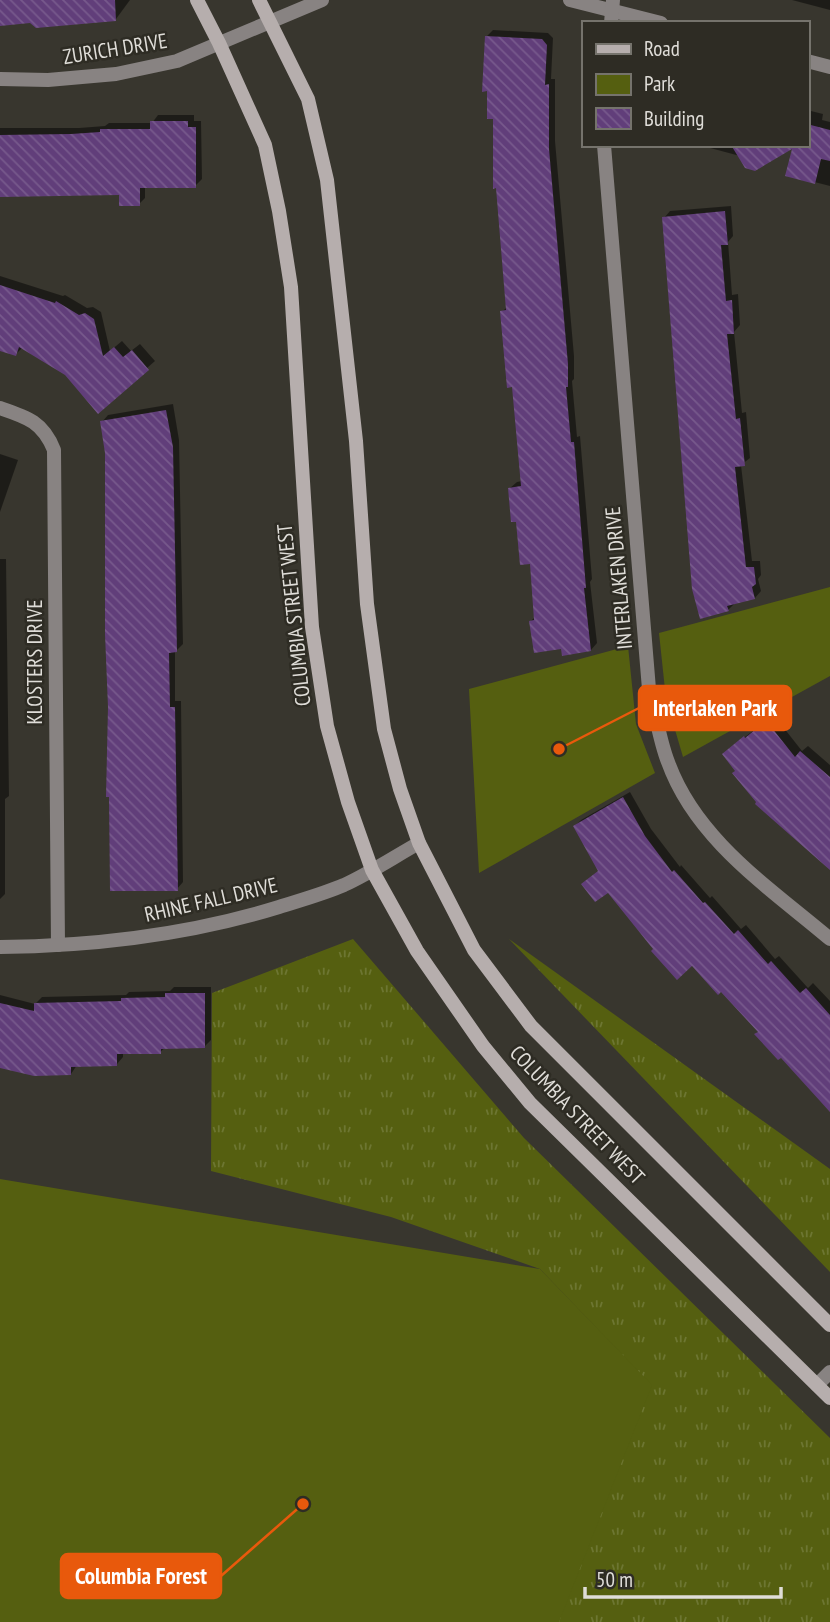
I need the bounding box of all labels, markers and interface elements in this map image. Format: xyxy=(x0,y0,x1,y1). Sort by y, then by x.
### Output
legend xyxy=(582,21,809,147)
street label: ZURICH DRIVE xyxy=(61,27,169,70)
text: Road xyxy=(644,35,680,62)
text: Park xyxy=(644,70,675,97)
text: Building xyxy=(644,105,704,132)
street label: INTERLAKEN DRIVE xyxy=(599,505,638,651)
street label: COLUMBIA STREET WEST xyxy=(270,522,316,707)
street label: KLOSTERS DRIVE xyxy=(21,599,48,725)
callout: Interlaken Park xyxy=(639,686,791,730)
text: Interlaken Park xyxy=(653,693,778,722)
street label: RHINE FALL DRIVE xyxy=(142,871,280,928)
street label: COLUMBIA STREET WEST xyxy=(504,1039,651,1190)
callout: Columbia Forest xyxy=(61,1554,221,1598)
scale bar xyxy=(585,1556,781,1600)
text: Columbia Forest xyxy=(75,1561,207,1590)
text: 50 m xyxy=(596,1566,633,1593)

